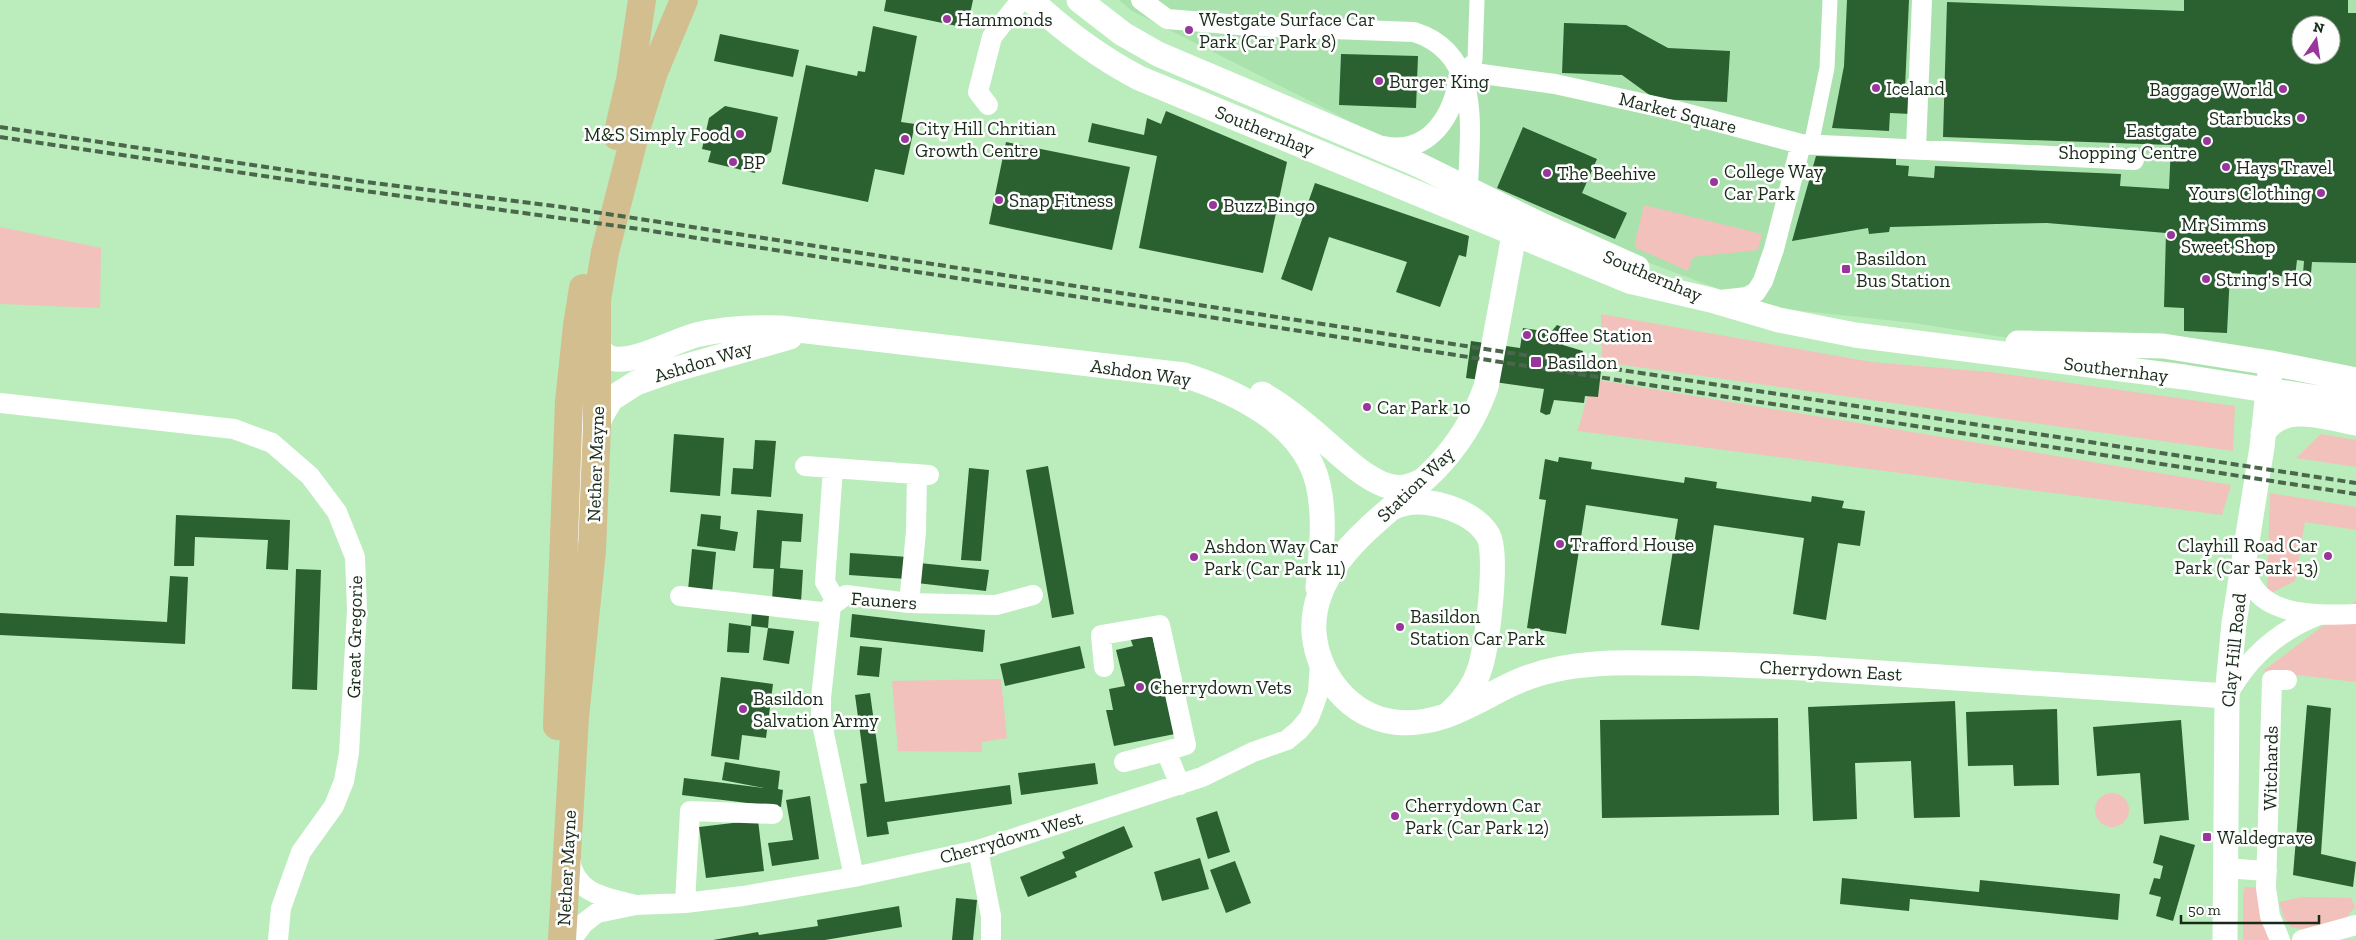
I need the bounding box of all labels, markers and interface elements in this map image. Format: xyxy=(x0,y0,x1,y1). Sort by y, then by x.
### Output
place label: Hammonds xyxy=(957,8,1053,31)
place label: Westgate Surface Car Park (Car Park 8) xyxy=(1199,8,1376,53)
marker: Hammonds xyxy=(941,13,953,25)
north arrow xyxy=(2291,15,2341,65)
text: N xyxy=(2312,18,2326,37)
marker: Westgate Surface Car Park (Car Park 8) xyxy=(1183,24,1195,36)
place label: Burger King xyxy=(1389,70,1490,93)
marker: Burger King xyxy=(1373,75,1385,87)
place label: Iceland xyxy=(1886,77,1946,100)
place label: Baggage World xyxy=(2149,78,2274,101)
marker: Iceland xyxy=(1870,82,1882,94)
marker: Baggage World xyxy=(2277,83,2289,95)
street label: Market Square xyxy=(1617,87,1739,138)
street label: Southernhay xyxy=(1212,100,1318,161)
place label: Starbucks xyxy=(2209,107,2291,130)
marker: Starbucks xyxy=(2295,112,2307,124)
place label: City Hill Chritian Growth Centre xyxy=(915,117,1056,162)
place label: Eastgate Shopping Centre xyxy=(2059,119,2197,164)
place label: M&S Simply Food xyxy=(584,123,731,146)
marker: M&S Simply Food xyxy=(734,128,746,140)
marker: City Hill Chritian Growth Centre xyxy=(899,133,911,145)
marker: Eastgate Shopping Centre xyxy=(2201,135,2213,147)
place label: BP xyxy=(743,151,765,174)
marker: BP xyxy=(727,156,739,168)
place label: Hays Travel xyxy=(2236,156,2332,179)
place label: College Way Car Park xyxy=(1724,160,1824,205)
marker: Hays Travel xyxy=(2220,161,2232,173)
place label: The Beehive xyxy=(1557,162,1656,185)
marker: The Beehive xyxy=(1541,167,1553,179)
marker: College Way Car Park xyxy=(1708,176,1720,188)
place label: Yours Clothing xyxy=(2187,182,2312,205)
marker: Yours Clothing xyxy=(2315,187,2327,199)
place label: Snap Fitness xyxy=(1009,189,1113,212)
marker: Snap Fitness xyxy=(993,194,1005,206)
place label: Buzz Bingo xyxy=(1223,194,1315,217)
marker: Buzz Bingo xyxy=(1207,199,1219,211)
place label: Mr Simms Sweet Shop xyxy=(2181,213,2276,258)
marker: Mr Simms Sweet Shop xyxy=(2165,229,2177,241)
street label: Southernhay xyxy=(1600,244,1706,307)
place label: Basildon Bus Station xyxy=(1856,247,1950,292)
marker: Basildon Bus Station xyxy=(1840,263,1852,275)
place label: String's HQ xyxy=(2216,268,2312,291)
marker: String's HQ xyxy=(2200,273,2212,285)
place label: Coffee Station xyxy=(1537,324,1652,347)
marker: Coffee Station xyxy=(1521,329,1533,341)
street label: Ashdon Way xyxy=(651,336,755,387)
place label: Basildon xyxy=(1547,351,1618,374)
street label: Southernhay xyxy=(2062,352,2170,387)
street label: Ashdon Way xyxy=(1089,354,1193,391)
marker: Basildon xyxy=(1529,355,1543,369)
place label: Car Park 10 xyxy=(1377,396,1471,419)
marker: Car Park 10 xyxy=(1361,401,1373,413)
street label: Nether Mayne xyxy=(582,406,609,522)
street label: Station Way xyxy=(1372,442,1459,527)
place label: Trafford House xyxy=(1570,533,1694,556)
place label: Clayhill Road Car Park (Car Park 13) xyxy=(2175,534,2318,579)
place label: Ashdon Way Car Park (Car Park 11) xyxy=(1204,535,1346,580)
marker: Trafford House xyxy=(1554,538,1566,550)
marker: Clayhill Road Car Park (Car Park 13) xyxy=(2322,550,2334,562)
marker: Ashdon Way Car Park (Car Park 11) xyxy=(1188,551,1200,563)
street label: Great Gregorie xyxy=(342,575,367,699)
street label: Fauners xyxy=(850,587,918,614)
street label: Clay Hill Road xyxy=(2216,591,2251,708)
place label: Basildon Station Car Park xyxy=(1410,605,1545,650)
marker: Basildon Station Car Park xyxy=(1394,621,1406,633)
street label: Cherrydown East xyxy=(1759,655,1903,686)
place label: Cherrydown Vets xyxy=(1150,676,1292,699)
marker: Cherrydown Vets xyxy=(1134,681,1146,693)
place label: Basildon Salvation Army xyxy=(753,687,879,732)
marker: Basildon Salvation Army xyxy=(737,703,749,715)
street label: Witchards xyxy=(2258,725,2283,811)
place label: Cherrydown Car Park (Car Park 12) xyxy=(1405,794,1549,839)
street label: Cherrydown West xyxy=(937,806,1085,869)
street label: Nether Mayne xyxy=(552,809,581,927)
marker: Cherrydown Car Park (Car Park 12) xyxy=(1389,810,1401,822)
place label: Waldegrave xyxy=(2217,826,2313,849)
marker: Waldegrave xyxy=(2201,831,2213,843)
scale bar xyxy=(2181,892,2318,924)
text: 50 m xyxy=(2188,901,2221,919)

